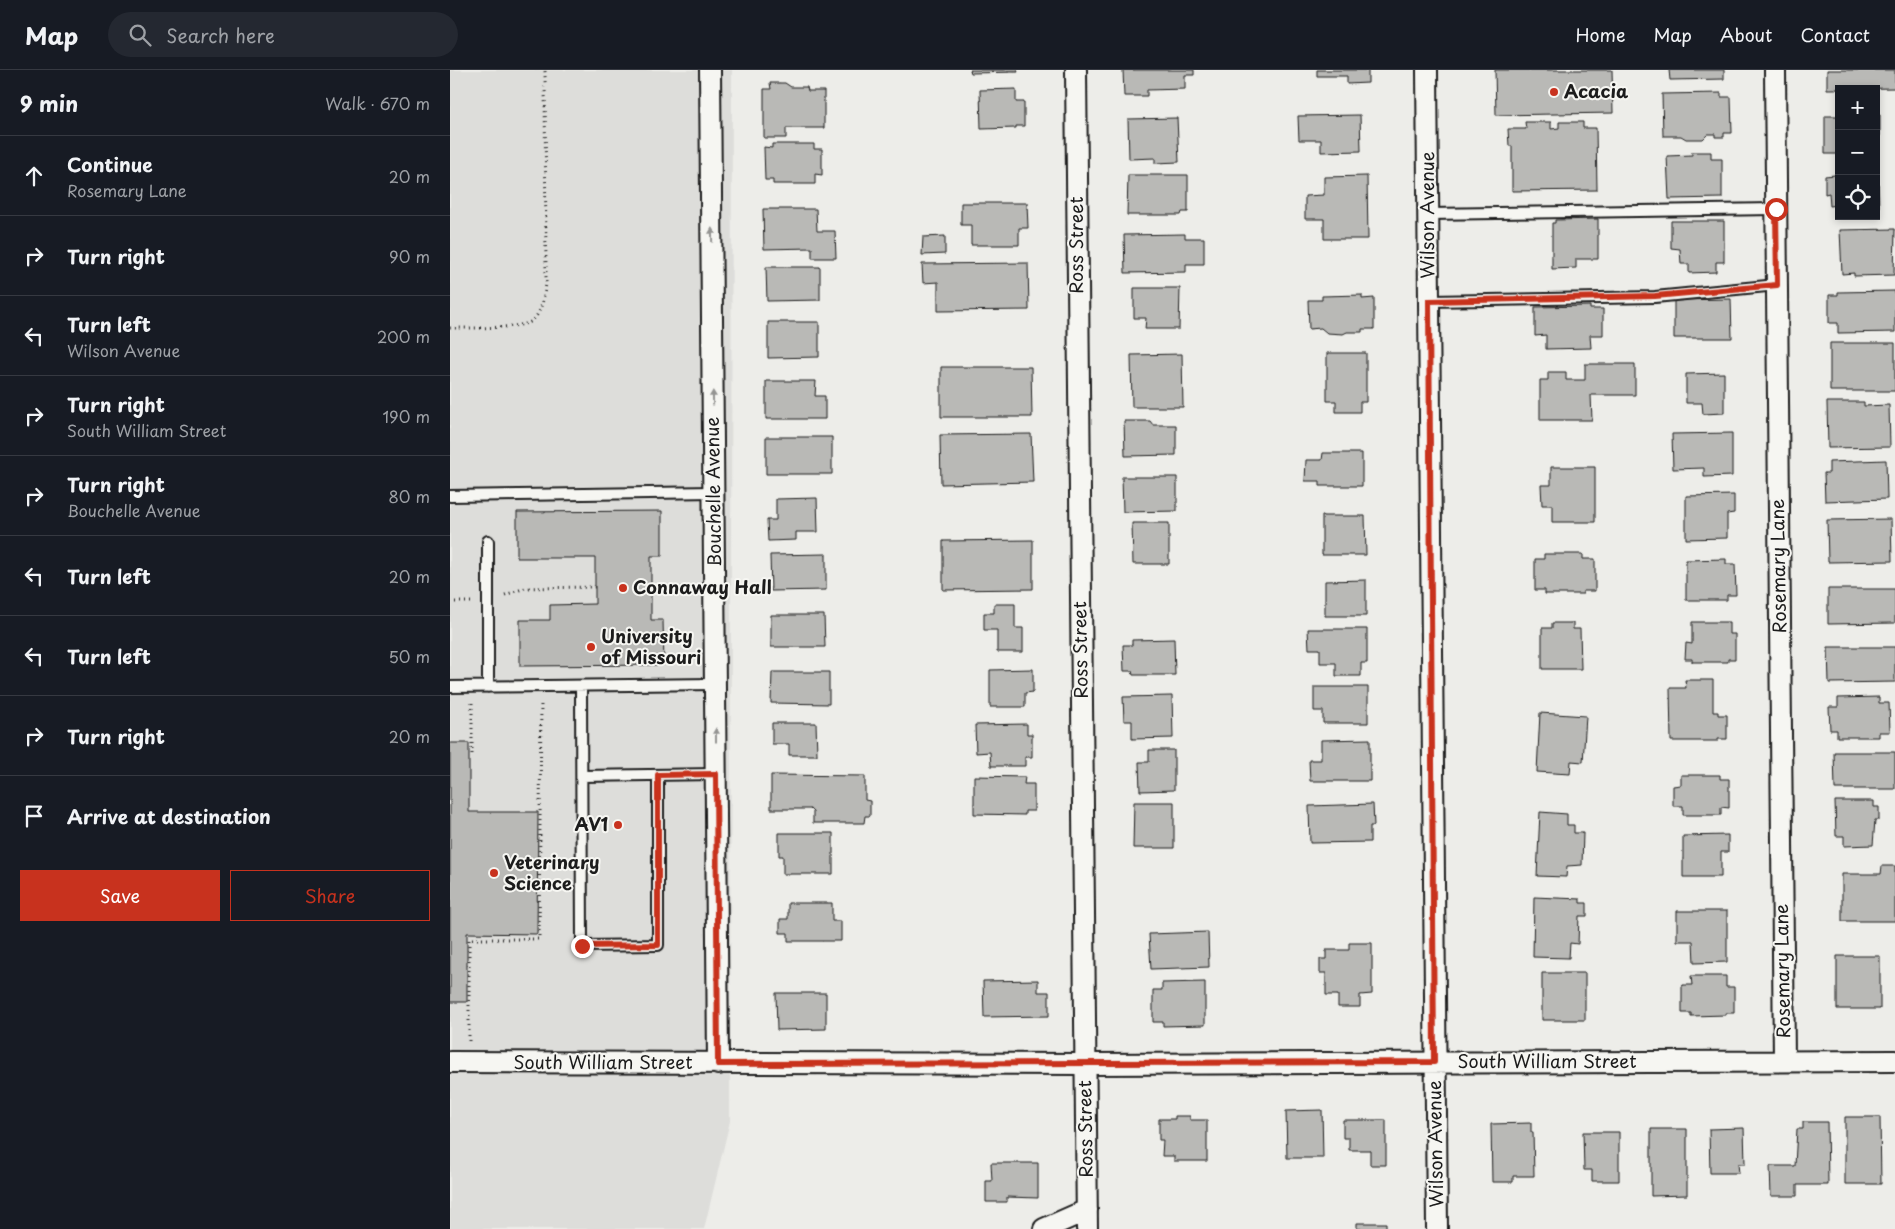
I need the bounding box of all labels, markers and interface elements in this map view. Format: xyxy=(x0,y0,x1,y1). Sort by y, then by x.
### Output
search box xyxy=(108,12,458,57)
text: Map xyxy=(25,17,78,53)
icon: search xyxy=(126,21,154,49)
text: Search here xyxy=(166,21,275,49)
text: Home xyxy=(1575,21,1625,48)
text: Map xyxy=(1653,21,1692,48)
text: About xyxy=(1720,21,1772,48)
text: Contact xyxy=(1800,21,1870,48)
place label: Acacia xyxy=(1564,77,1629,104)
map controls xyxy=(1835,85,1880,220)
button: + xyxy=(1835,85,1880,130)
marker: Acacia xyxy=(1548,86,1560,98)
text: 9 min xyxy=(20,87,78,119)
text: Walk · 670 m xyxy=(325,91,430,115)
button: − xyxy=(1835,130,1880,175)
text: Continue xyxy=(67,150,153,178)
street label: Wilson Avenue xyxy=(1413,151,1440,279)
icon: ahead xyxy=(20,162,48,190)
text: 20 m xyxy=(389,164,430,188)
button: locate xyxy=(1835,175,1880,220)
text: Rosemary Lane xyxy=(67,178,187,202)
street label: Ross Street xyxy=(1062,196,1089,294)
route start xyxy=(1765,198,1788,221)
one-way arrow xyxy=(707,227,715,243)
icon: right xyxy=(20,242,48,270)
text: Turn right xyxy=(67,242,165,270)
text: 90 m xyxy=(389,244,430,268)
text: Turn left xyxy=(67,310,151,338)
icon: left xyxy=(20,322,48,350)
text: 200 m xyxy=(377,324,430,348)
text: Wilson Avenue xyxy=(67,338,180,362)
text: Turn right xyxy=(67,390,165,418)
one-way arrow xyxy=(709,390,717,406)
icon: right xyxy=(20,402,48,430)
text: 190 m xyxy=(382,404,430,428)
street label: Bouchelle Avenue xyxy=(698,416,727,567)
text: South William Street xyxy=(67,418,226,442)
text: Turn right xyxy=(67,470,165,498)
icon: right xyxy=(20,482,48,510)
text: 80 m xyxy=(388,484,430,508)
text: Bouchelle Avenue xyxy=(67,498,201,522)
street label: Rosemary Lane xyxy=(1763,498,1792,634)
icon: left xyxy=(20,562,48,590)
text: Turn left xyxy=(67,562,151,590)
text: 20 m xyxy=(389,564,430,588)
place label: Connaway Hall xyxy=(633,573,772,600)
marker: Connaway Hall xyxy=(617,582,629,594)
street label: Ross Street xyxy=(1065,601,1094,699)
place label: University of Missouri xyxy=(601,622,701,670)
marker: University of Missouri xyxy=(585,641,597,653)
icon: left xyxy=(20,642,48,670)
text: Turn left xyxy=(67,642,151,670)
text: 50 m xyxy=(389,644,430,668)
icon: right xyxy=(20,722,48,750)
text: Turn right xyxy=(67,722,165,750)
text: 20 m xyxy=(389,724,430,748)
one-way arrow xyxy=(712,727,720,743)
icon: arrive xyxy=(20,802,48,830)
text: Arrive at destination xyxy=(67,802,271,830)
place label: AV1 xyxy=(575,810,608,837)
marker: AV1 xyxy=(612,819,624,831)
place label: Veterinary Science xyxy=(504,848,599,896)
marker: Veterinary Science xyxy=(488,867,500,879)
button: Save xyxy=(20,870,220,921)
button: Share xyxy=(230,870,430,921)
street label: Rosemary Lane xyxy=(1767,903,1796,1039)
route end xyxy=(571,935,594,958)
street label: South William Street xyxy=(1457,1047,1637,1074)
street label: South William Street xyxy=(513,1048,693,1075)
street label: Ross Street xyxy=(1070,1080,1099,1178)
street label: Wilson Avenue xyxy=(1420,1080,1449,1208)

